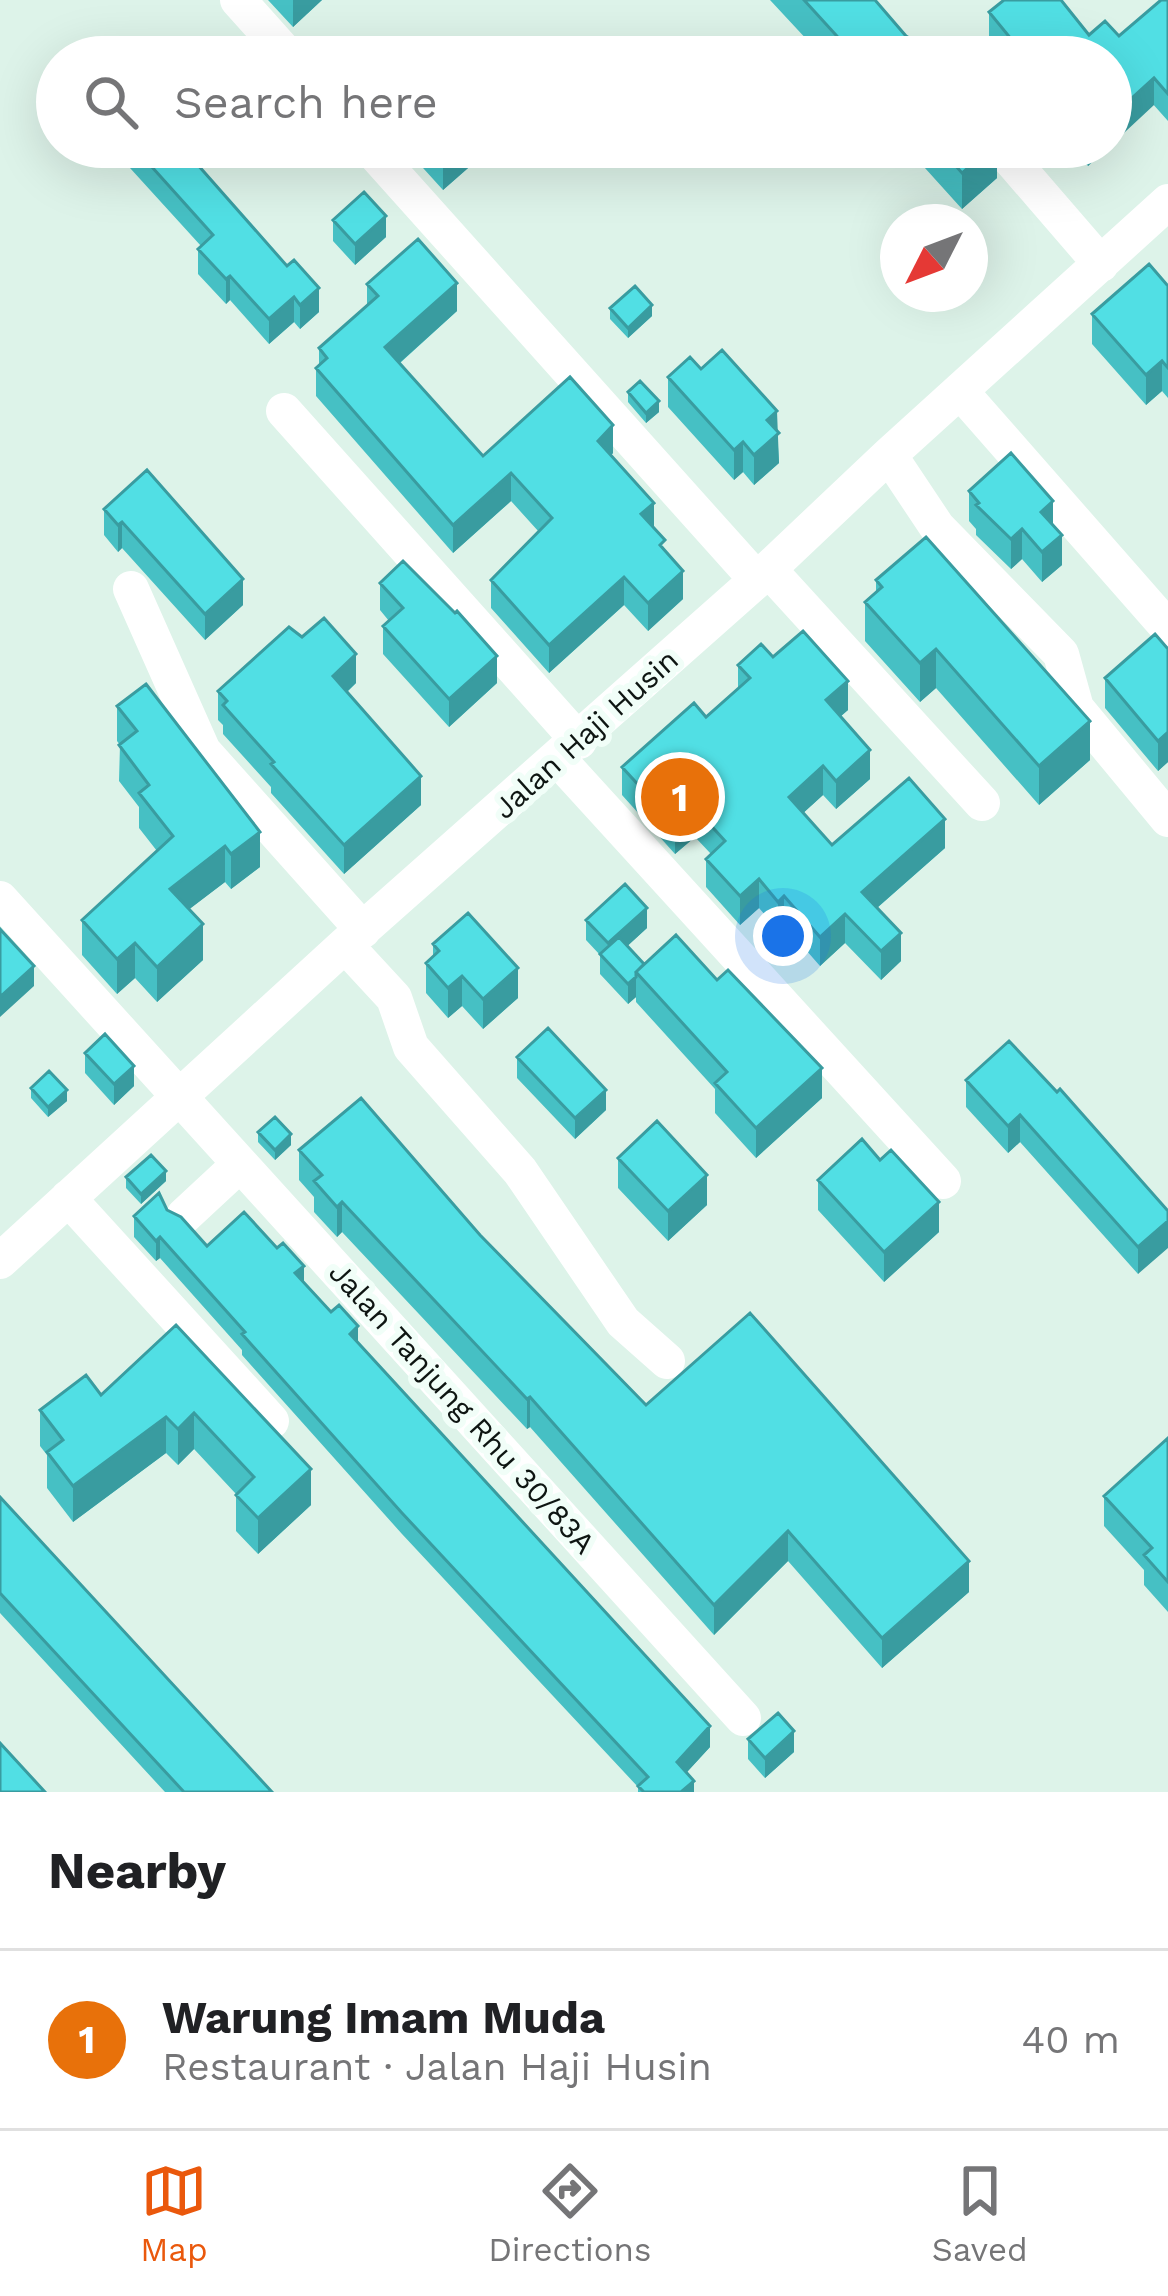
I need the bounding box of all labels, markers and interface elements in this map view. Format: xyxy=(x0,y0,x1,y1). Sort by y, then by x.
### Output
search box xyxy=(36,36,1132,168)
icon: search xyxy=(78,69,144,135)
text: Search here xyxy=(174,76,438,129)
north arrow xyxy=(880,204,988,312)
street label: Jalan Haji Husin xyxy=(486,642,685,826)
pin: 1 xyxy=(641,752,719,842)
your location xyxy=(753,906,813,966)
street label: Jalan Tanjung Rhu 30/83A xyxy=(322,1255,603,1561)
text: Nearby xyxy=(48,1841,226,1900)
text: Warung Imam Muda xyxy=(162,1991,605,2044)
text: 1 xyxy=(79,2017,95,2062)
text: 40 m xyxy=(1021,2017,1120,2062)
text: Restaurant · Jalan Haji Husin xyxy=(162,2044,712,2089)
tab: Map xyxy=(140,2158,208,2269)
tab: Directions xyxy=(488,2158,651,2269)
tab: Saved xyxy=(932,2158,1028,2269)

